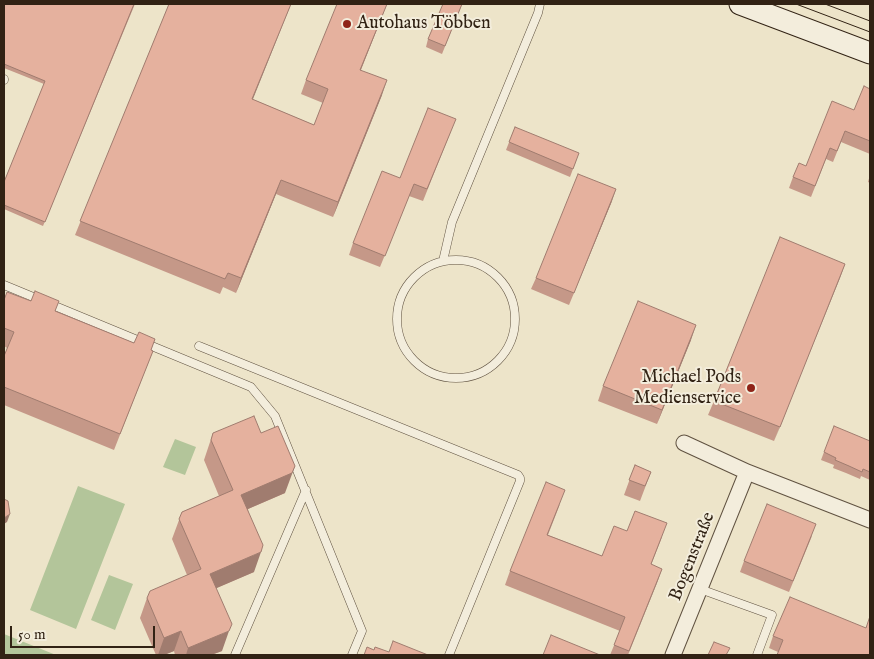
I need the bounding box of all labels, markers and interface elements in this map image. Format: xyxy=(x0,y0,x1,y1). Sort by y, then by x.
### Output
place label: Autohaus Többen xyxy=(357,13,491,35)
marker: Autohaus Többen xyxy=(341,18,353,30)
place label: Michael Pods Medienservice xyxy=(634,367,741,409)
marker: Michael Pods Medienservice xyxy=(745,382,757,394)
street label: Bogenstraße xyxy=(665,510,721,604)
scale bar xyxy=(12,616,158,648)
text: 50 m xyxy=(18,625,46,644)

